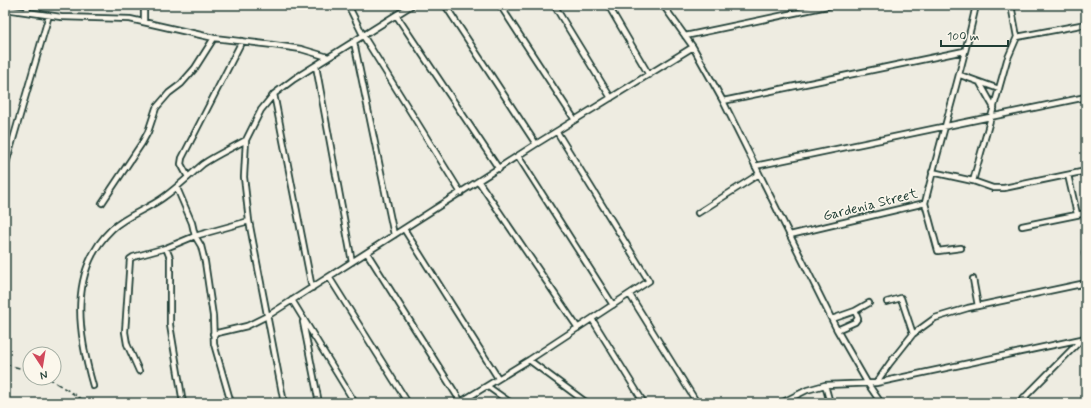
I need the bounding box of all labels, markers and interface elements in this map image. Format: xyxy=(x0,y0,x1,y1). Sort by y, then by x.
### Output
scale bar xyxy=(941,22,1008,48)
text: 100 m xyxy=(947,29,979,45)
street label: Gardenia Street xyxy=(821,184,920,225)
north arrow xyxy=(22,346,62,386)
text: N xyxy=(39,367,49,382)

